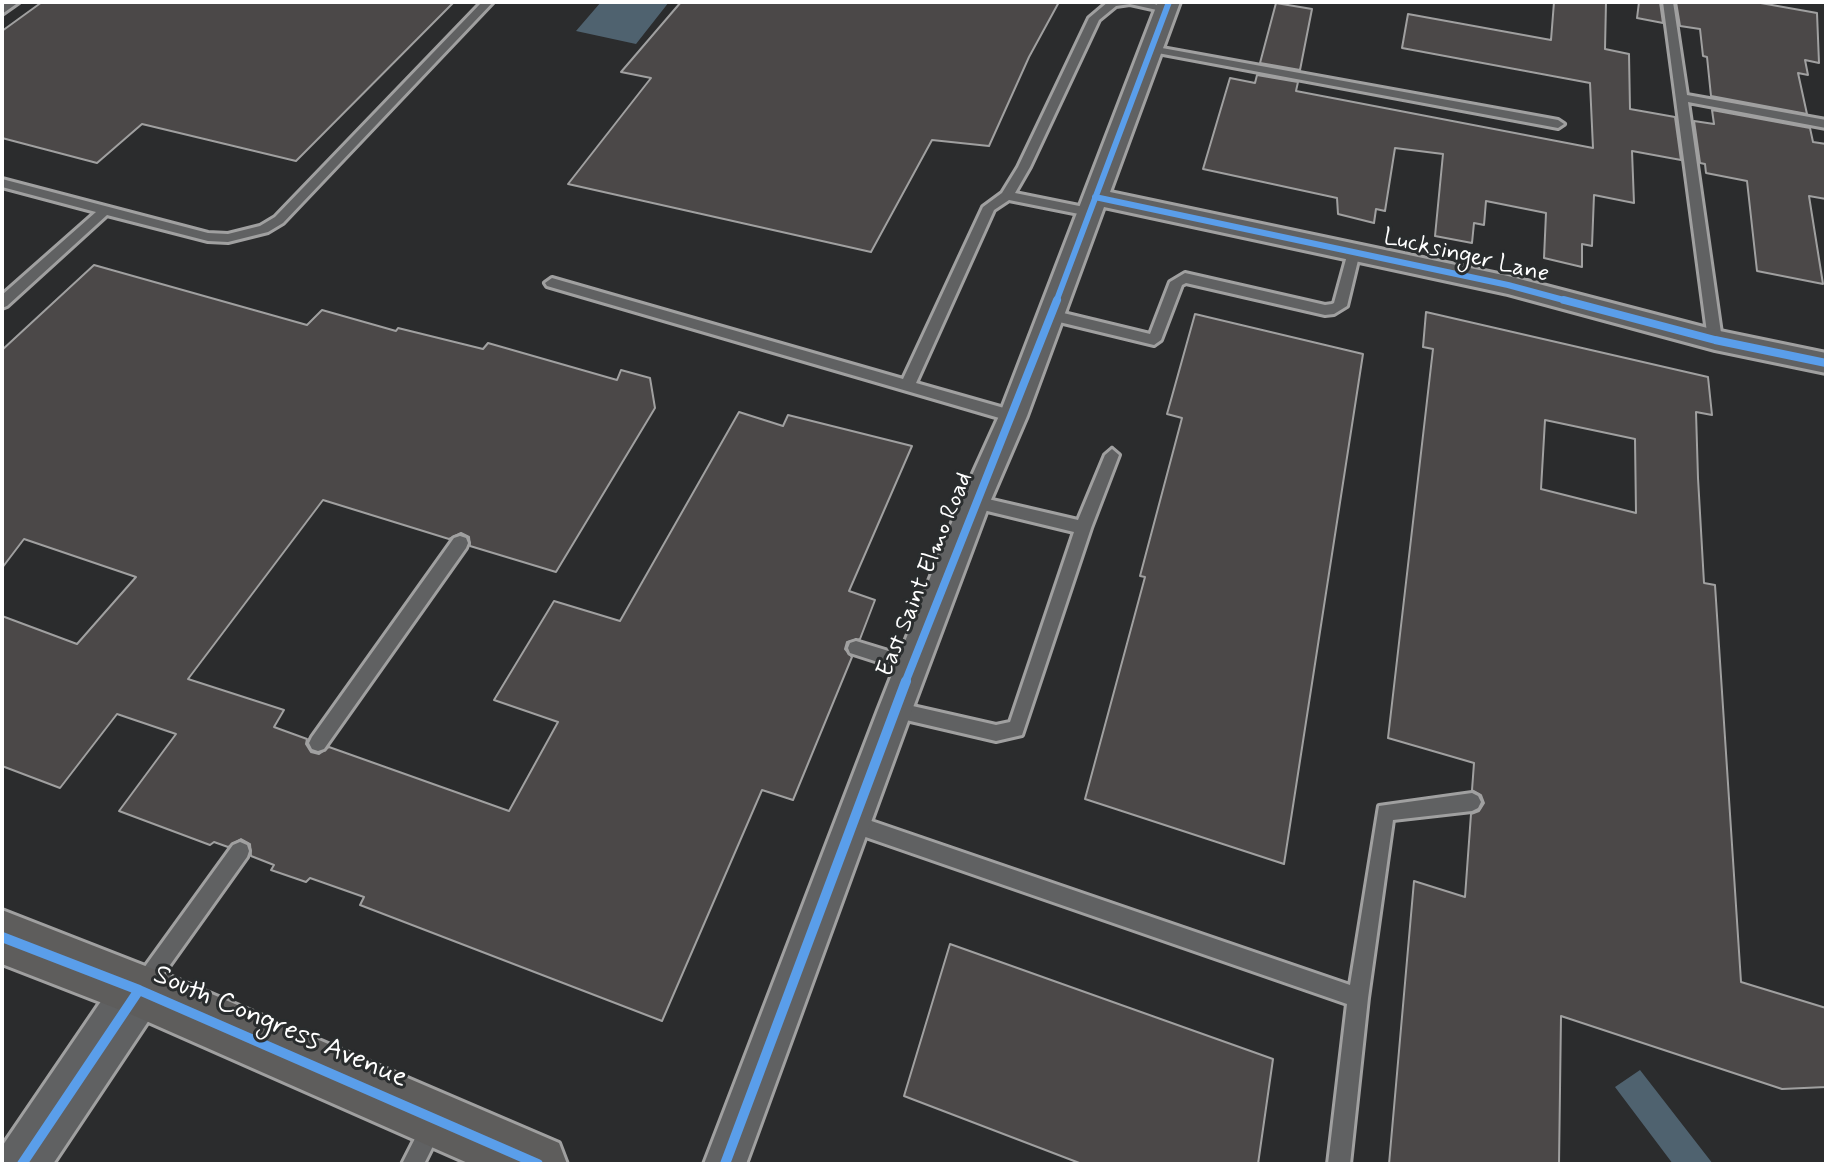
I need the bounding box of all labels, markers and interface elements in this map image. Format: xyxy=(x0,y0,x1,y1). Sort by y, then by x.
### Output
street label: Lucksinger Lane xyxy=(1380,224,1552,290)
street label: East Saint Elmo Road xyxy=(872,468,980,682)
street label: South Congress Avenue xyxy=(148,959,412,1097)

